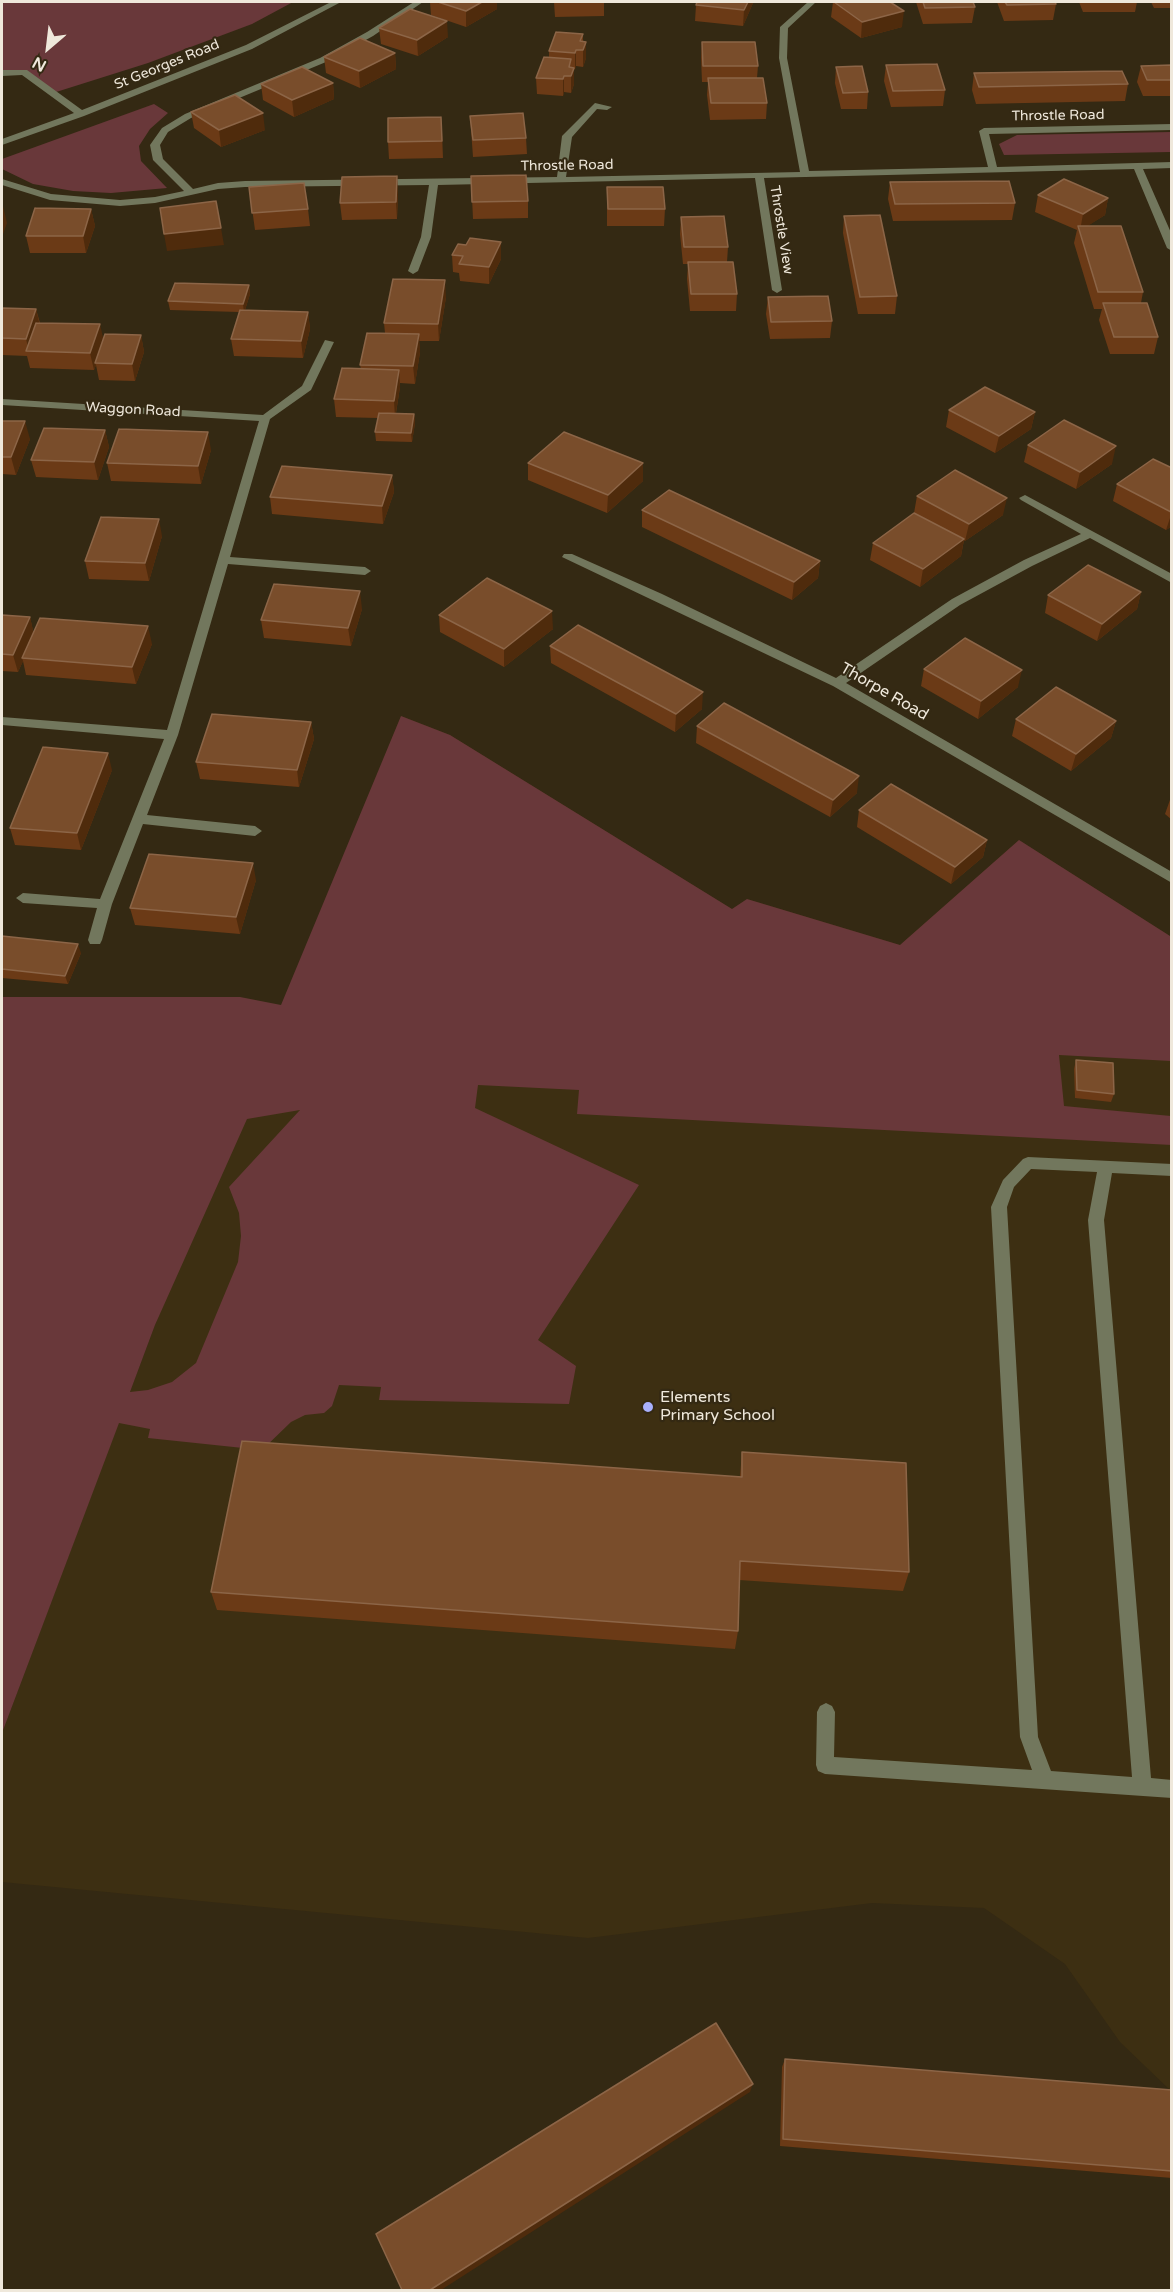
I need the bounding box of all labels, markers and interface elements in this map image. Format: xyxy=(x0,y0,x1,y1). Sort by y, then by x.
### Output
north arrow xyxy=(18,18,78,78)
street label: St Georges Road xyxy=(112,36,222,94)
text: N xyxy=(29,52,50,76)
street label: Throstle Road xyxy=(1011,107,1105,125)
street label: Throstle Road xyxy=(520,157,614,175)
street label: Throstle View xyxy=(766,184,796,276)
street label: Waggon Road xyxy=(85,399,181,421)
street label: Thorpe Road xyxy=(836,659,932,725)
place label: Elements Primary School xyxy=(660,1388,775,1426)
marker: Elements Primary School xyxy=(641,1400,655,1414)

